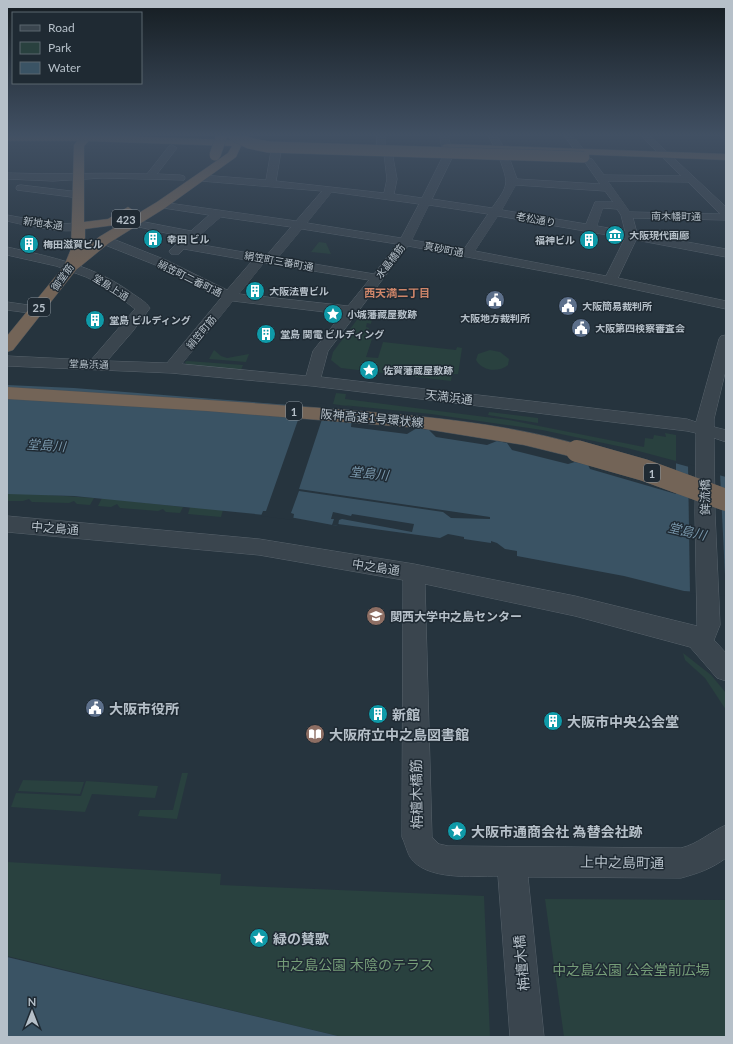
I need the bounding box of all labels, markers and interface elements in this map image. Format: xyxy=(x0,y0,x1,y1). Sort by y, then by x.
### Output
legend xyxy=(12,12,142,84)
text: Road xyxy=(48,20,75,35)
text: Park xyxy=(48,40,72,55)
text: Water xyxy=(48,60,81,75)
road number: 423 xyxy=(112,210,140,228)
street label: 老松通り xyxy=(515,210,557,228)
street label: 南木幡町通 xyxy=(651,210,701,222)
street label: 新地本通 xyxy=(22,214,64,232)
museum icon: 大阪現代画廊 xyxy=(604,224,626,246)
building icon: 幸田 ビル xyxy=(142,228,164,250)
building icon: 福神ビル xyxy=(578,229,600,251)
place label: 大阪現代画廊 xyxy=(629,229,689,241)
building icon: 梅田滋賀ビル xyxy=(18,233,40,255)
place label: 幸田 ビル xyxy=(167,233,209,245)
place label: 福神ビル xyxy=(535,234,575,246)
place label: 梅田滋賀ビル xyxy=(43,238,103,250)
street label: 真砂町通 xyxy=(423,239,465,259)
street label: 水晶橋筋 xyxy=(373,242,407,280)
street label: 絹笠町三番町通 xyxy=(243,249,315,273)
street label: 絹笠町二番町通 xyxy=(156,257,224,299)
street label: 御堂筋 xyxy=(48,261,76,293)
street label: 堂島上通 xyxy=(91,271,131,303)
building icon: 大阪法曹ビル xyxy=(244,280,266,302)
place label: 大阪法曹ビル xyxy=(269,285,329,297)
district label: 西天満二丁目 xyxy=(364,286,430,299)
public building icon: 大阪地方裁判所 xyxy=(484,289,506,311)
public building icon: 大阪簡易裁判所 xyxy=(557,295,579,317)
road number: 25 xyxy=(28,298,50,316)
place label: 大阪簡易裁判所 xyxy=(582,300,652,312)
place icon: 小城藩藏屋敷跡 xyxy=(322,303,344,325)
place label: 小城藩藏屋敷跡 xyxy=(347,308,417,320)
building icon: 堂島 ビルディング xyxy=(84,309,106,331)
place label: 大阪地方裁判所 xyxy=(460,312,530,324)
street label: 絹笠町筋 xyxy=(184,313,218,351)
place label: 堂島 ビルディング xyxy=(109,314,191,326)
public building icon: 大阪第四検察審査会 xyxy=(570,317,592,339)
place label: 大阪第四検察審査会 xyxy=(595,322,685,334)
building icon: 堂島 関電 ビルディング xyxy=(255,323,277,345)
place label: 堂島 関電 ビルディング xyxy=(280,328,384,340)
street label: 堂島浜通 xyxy=(69,357,109,371)
place icon: 佐賀藩蔵屋敷跡 xyxy=(358,359,380,381)
place label: 佐賀藩蔵屋敷跡 xyxy=(383,364,453,376)
street label: 天満浜通 xyxy=(424,387,474,407)
road number: 1 xyxy=(286,402,302,420)
street label: 阪神高速1号環状線 xyxy=(320,406,424,430)
water label: 堂島川 xyxy=(26,436,68,454)
water label: 堂島川 xyxy=(349,463,391,483)
road number: 1 xyxy=(644,464,660,482)
street label: 鉾流橋 xyxy=(697,479,713,515)
street label: 中之島通 xyxy=(30,518,80,538)
water label: 堂島川 xyxy=(666,519,710,544)
street label: 中之島通 xyxy=(351,556,401,578)
school or university icon: 関西大学中之島センター xyxy=(365,605,387,627)
place label: 関西大学中之島センター xyxy=(390,609,522,624)
public building icon: 大阪市役所 xyxy=(84,697,106,719)
place label: 大阪市役所 xyxy=(109,700,179,717)
building icon: 新館 xyxy=(367,703,389,725)
place label: 新館 xyxy=(392,706,420,723)
building icon: 大阪市中央公会堂 xyxy=(542,710,564,732)
place label: 大阪市中央公会堂 xyxy=(567,713,679,730)
library icon: 大阪府立中之島図書館 xyxy=(304,723,326,745)
place label: 大阪府立中之島図書館 xyxy=(329,726,469,743)
street label: 栴檀木橋筋 xyxy=(407,759,425,829)
place icon: 大阪市通商会社 為替会社跡 xyxy=(446,820,468,842)
place label: 大阪市通商会社 為替会社跡 xyxy=(471,823,642,840)
street label: 上中之島町通 xyxy=(580,853,664,871)
place icon: 緑の賛歌 xyxy=(248,927,270,949)
place label: 緑の賛歌 xyxy=(273,930,329,947)
street label: 栴檀木橋 xyxy=(510,934,532,992)
park label: 中之島公園 木陰のテラス xyxy=(276,956,434,973)
park label: 中之島公園 公会堂前広場 xyxy=(552,961,710,978)
north arrow xyxy=(12,992,52,1032)
text: N xyxy=(28,995,36,1008)

